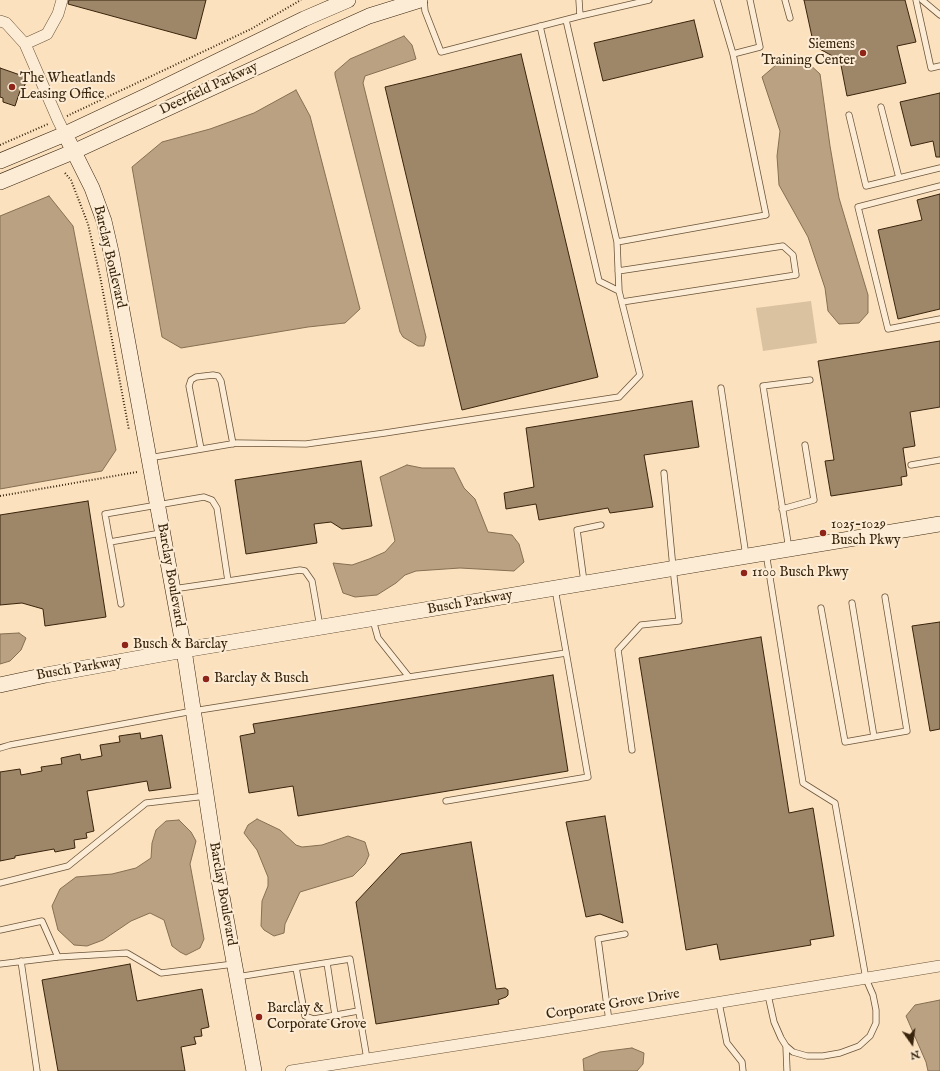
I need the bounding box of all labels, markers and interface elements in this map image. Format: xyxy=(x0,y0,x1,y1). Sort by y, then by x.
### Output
place label: Siemens Training Center xyxy=(761,37,855,70)
marker: Siemens Training Center xyxy=(858,48,868,58)
street label: Deerfield Parkway xyxy=(157,59,261,119)
place label: The Wheatlands Leasing Office xyxy=(20,71,116,104)
marker: The Wheatlands Leasing Office xyxy=(7,82,17,92)
street label: Barclay Boulevard xyxy=(89,204,129,310)
place label: 1025-1029 Busch Pkwy xyxy=(831,517,901,550)
street label: Barclay Boulevard xyxy=(153,522,187,628)
marker: 1025-1029 Busch Pkwy xyxy=(818,528,828,538)
place label: 1100 Busch Pkwy xyxy=(752,565,849,581)
marker: 1100 Busch Pkwy xyxy=(739,568,749,578)
street label: Busch Parkway xyxy=(426,587,514,619)
place label: Busch & Barclay xyxy=(133,637,228,653)
marker: Busch & Barclay xyxy=(120,640,130,650)
street label: Busch Parkway xyxy=(35,653,123,685)
place label: Barclay & Busch xyxy=(214,671,309,687)
marker: Barclay & Busch xyxy=(201,674,211,684)
street label: Barclay Boulevard xyxy=(205,841,239,947)
street label: Corporate Grove Drive xyxy=(545,986,681,1024)
place label: Barclay & Corporate Grove xyxy=(267,1001,366,1034)
marker: Barclay & Corporate Grove xyxy=(254,1012,264,1022)
north arrow xyxy=(892,1023,932,1063)
text: N xyxy=(909,1047,921,1063)

